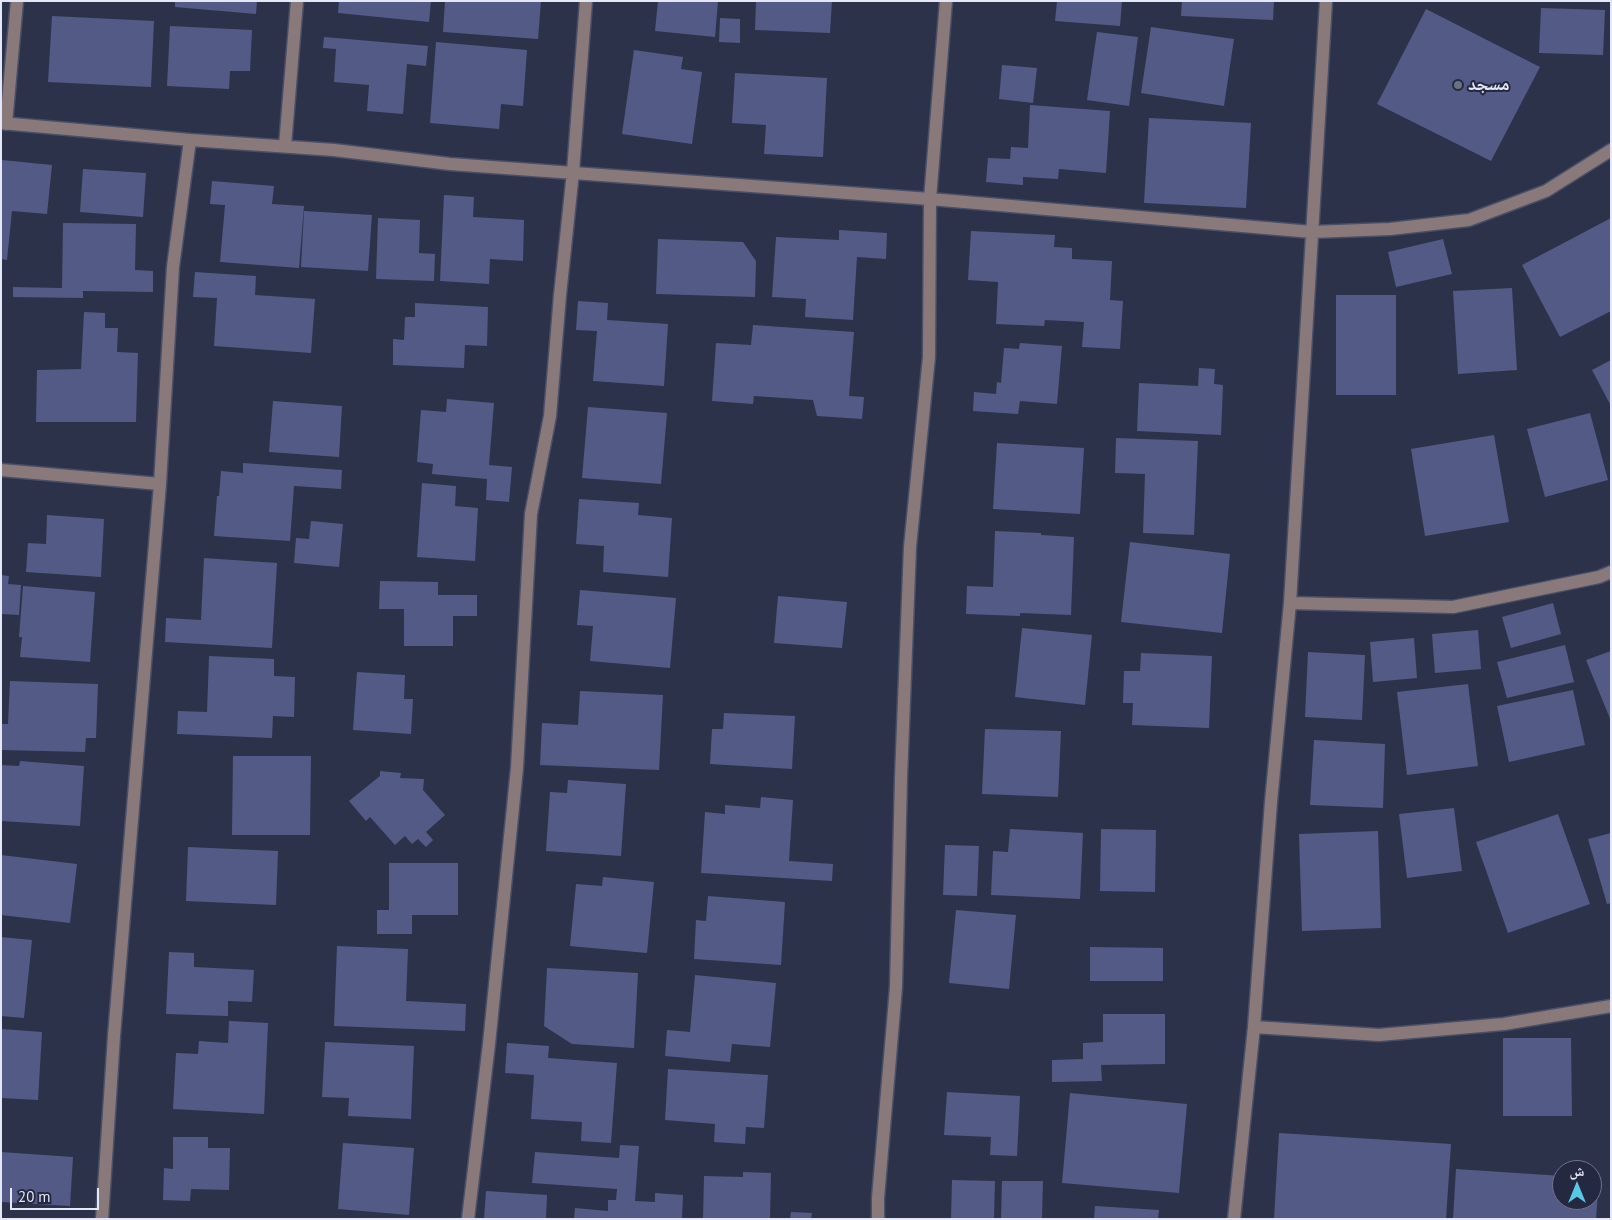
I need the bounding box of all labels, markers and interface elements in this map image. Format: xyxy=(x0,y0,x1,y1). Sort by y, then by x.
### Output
place label: مسجد xyxy=(1468,74,1510,96)
marker: مسجد xyxy=(1452,79,1464,91)
north arrow xyxy=(1552,1160,1602,1210)
text: ش xyxy=(1570,1162,1584,1180)
scale bar xyxy=(12,1178,101,1210)
text: 20 m xyxy=(18,1187,51,1206)

